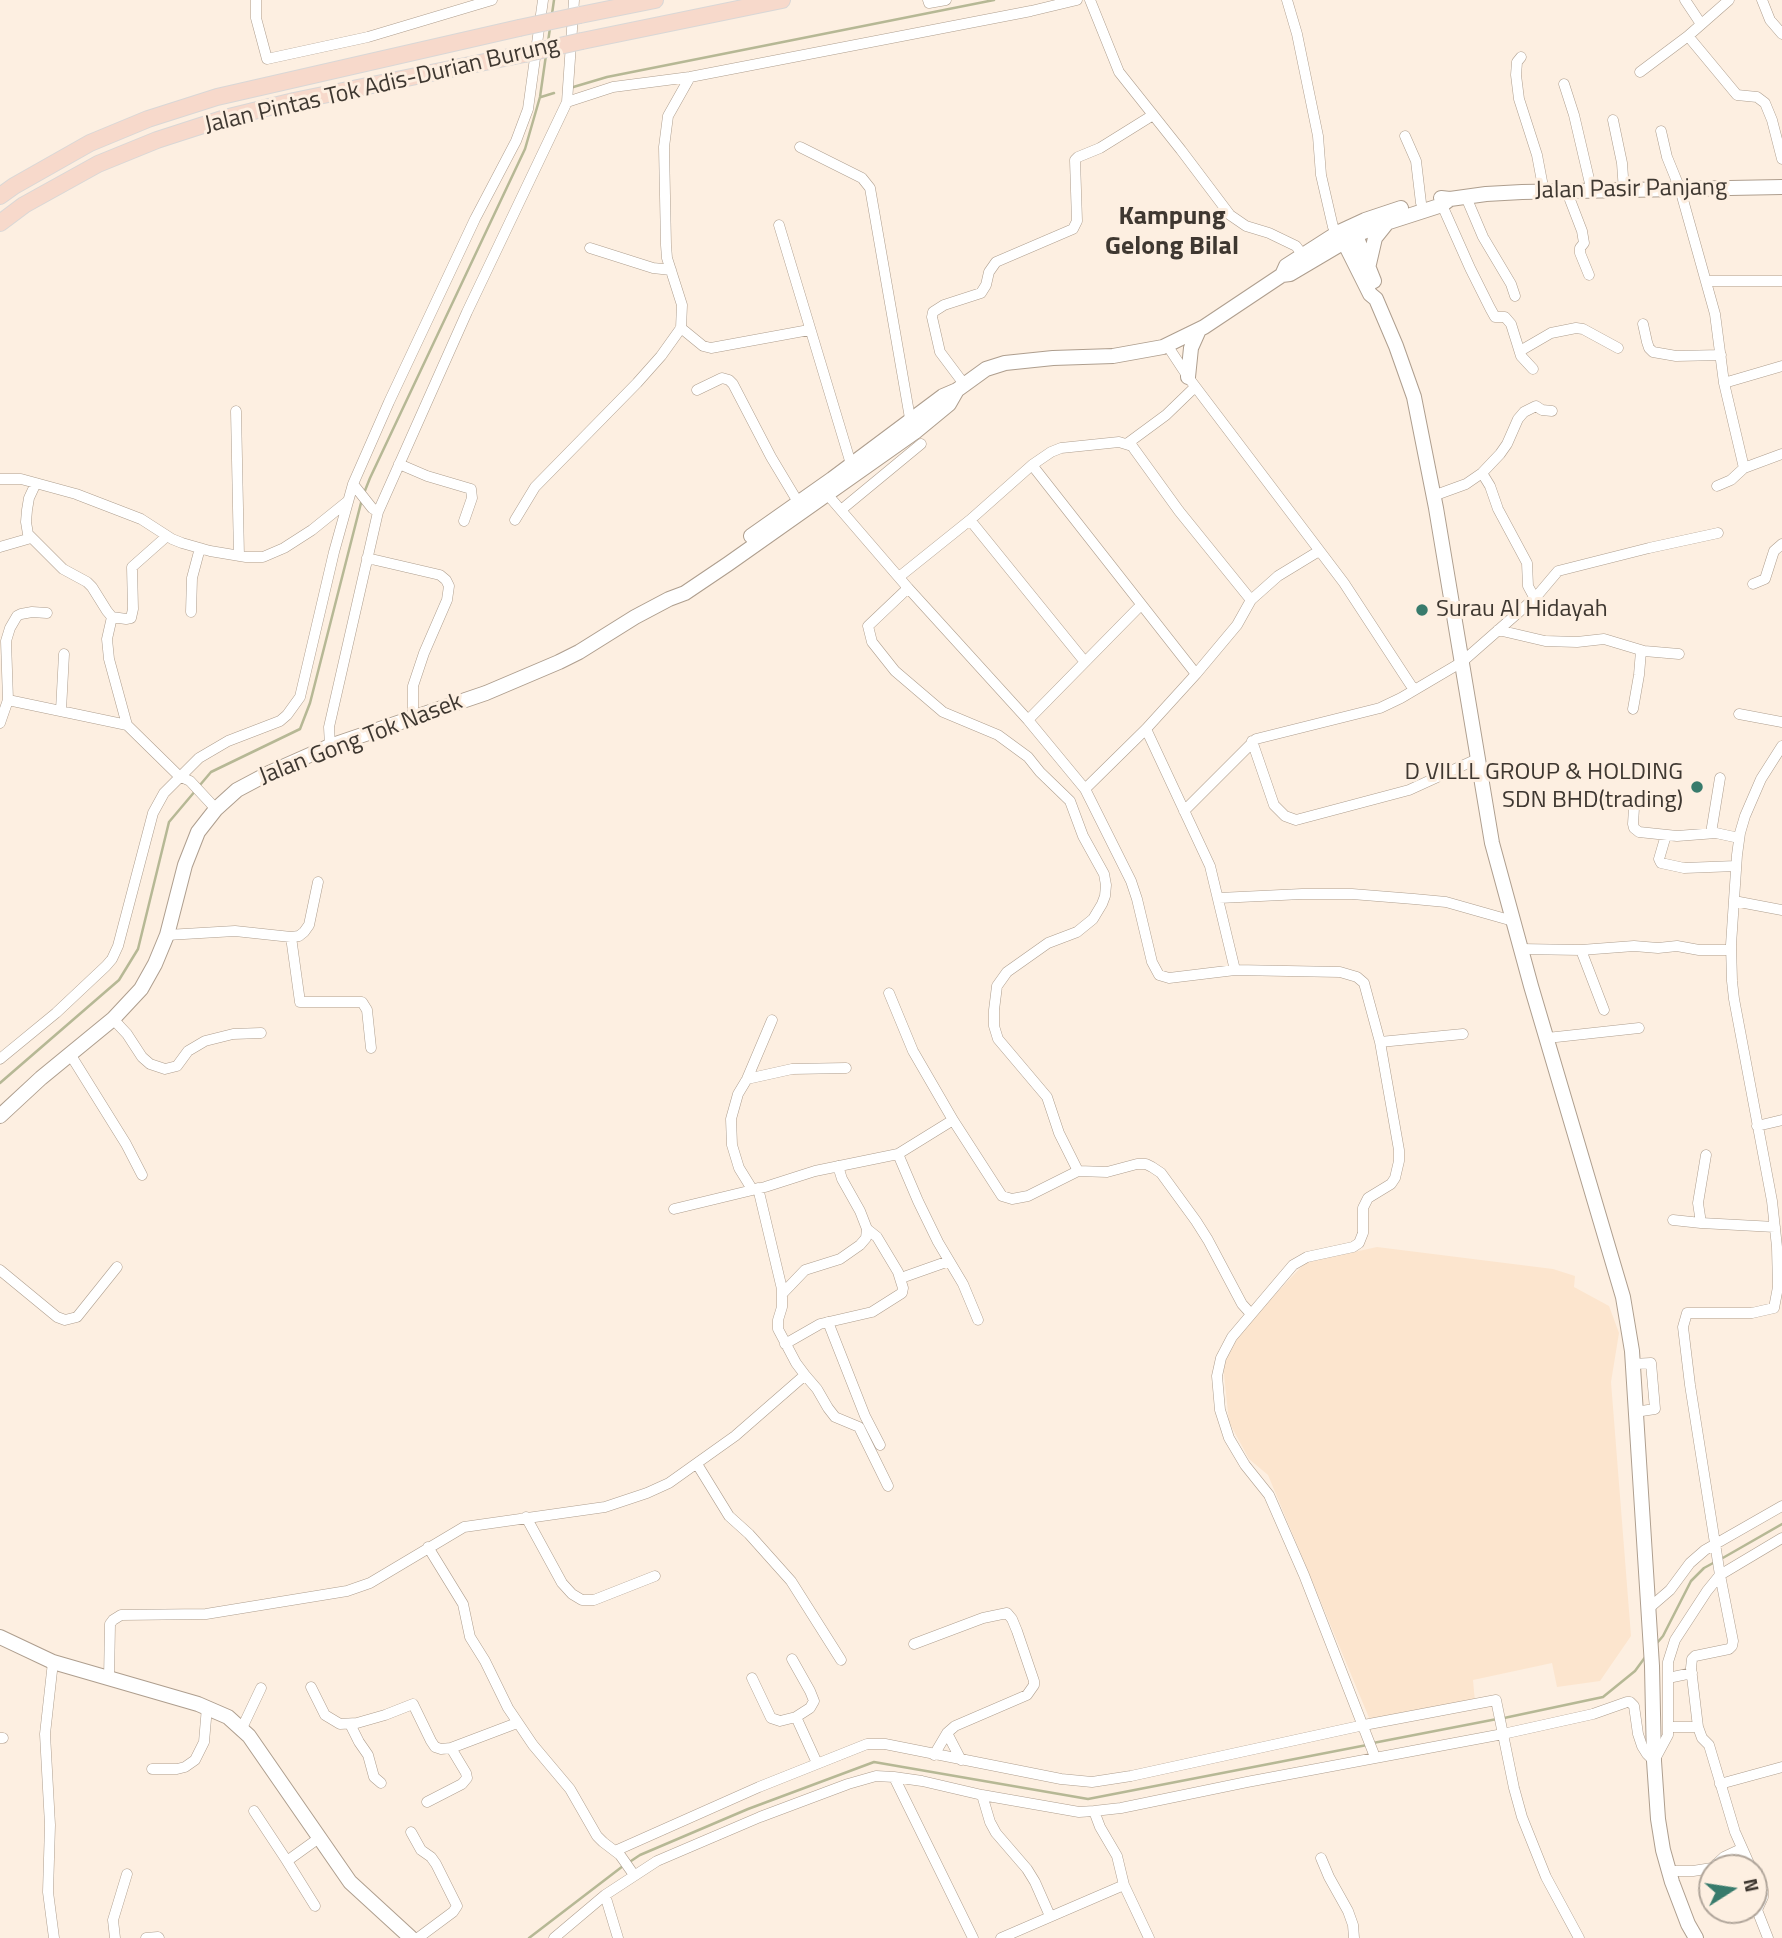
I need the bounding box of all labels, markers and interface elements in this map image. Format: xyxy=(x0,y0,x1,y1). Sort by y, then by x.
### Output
street label: Jalan Pintas Tok Adis-Durian Burung xyxy=(202,31,562,141)
street label: Jalan Pasir Panjang xyxy=(1535,174,1727,206)
district label: Kampung Gelong Bilal xyxy=(1105,202,1239,264)
place label: Surau Al Hidayah xyxy=(1436,596,1608,624)
marker: Surau Al Hidayah xyxy=(1414,602,1430,618)
street label: Jalan Gong Tok Nasek xyxy=(255,688,467,792)
place label: D VILLL GROUP & HOLDING SDN BHD(trading) xyxy=(1405,759,1683,815)
marker: D VILLL GROUP & HOLDING SDN BHD(trading) xyxy=(1689,779,1705,795)
north arrow xyxy=(1698,1854,1768,1924)
text: N xyxy=(1737,1875,1768,1894)

